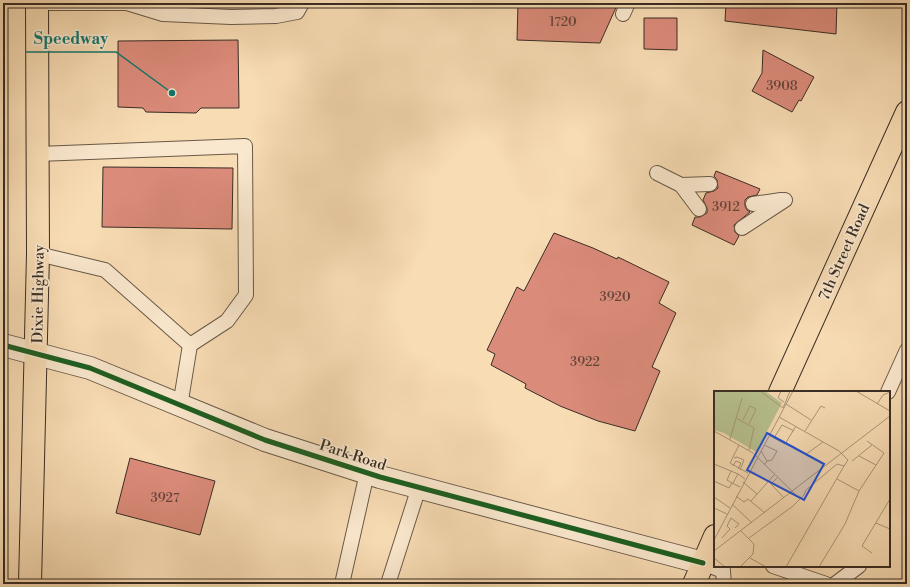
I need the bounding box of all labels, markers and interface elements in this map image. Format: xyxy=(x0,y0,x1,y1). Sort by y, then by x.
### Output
house number: 1720 xyxy=(549,14,577,30)
callout: Speedway xyxy=(25,24,116,52)
text: Speedway xyxy=(34,29,109,49)
house number: 3908 xyxy=(766,78,798,94)
house number: 3912 xyxy=(712,199,740,215)
street label: 7th Street Road xyxy=(815,201,874,303)
street label: Dixie Highway xyxy=(28,244,49,343)
house number: 3920 xyxy=(599,289,631,305)
house number: 3922 xyxy=(570,354,600,370)
inset map xyxy=(714,391,890,567)
street label: Park Road xyxy=(317,436,389,475)
house number: 3927 xyxy=(151,490,180,506)

